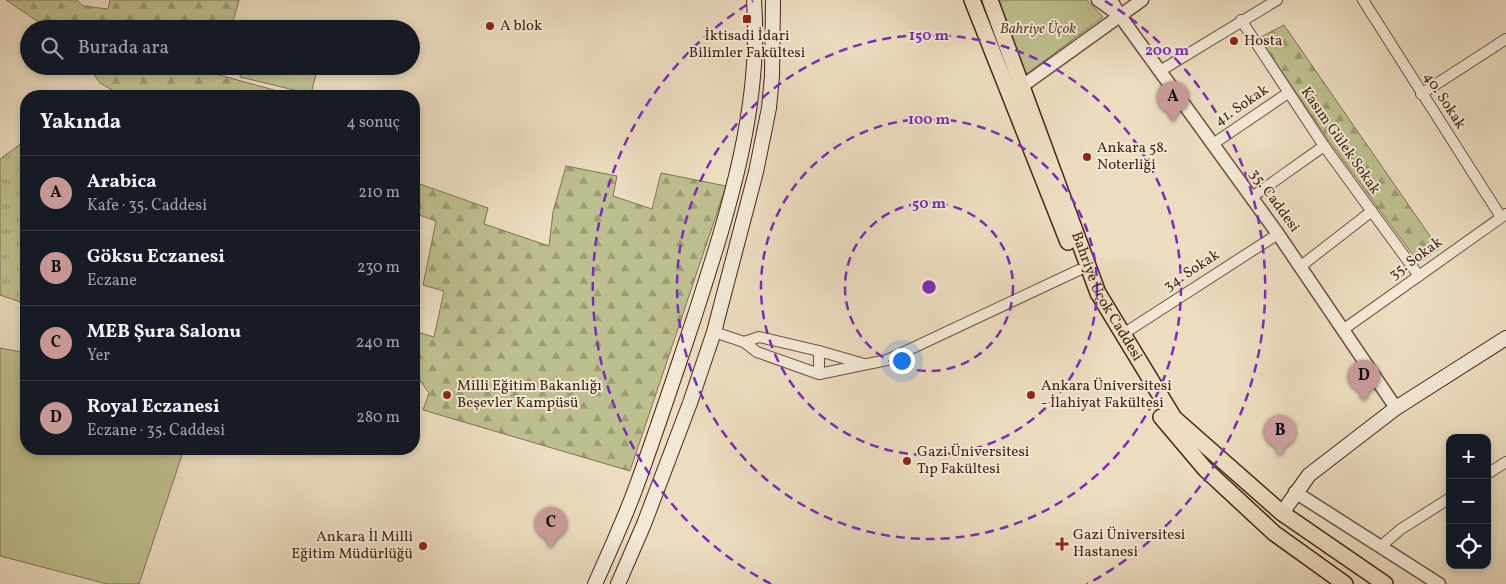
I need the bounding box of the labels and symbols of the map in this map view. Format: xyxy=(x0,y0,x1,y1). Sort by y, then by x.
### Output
marker: İktisadi İdari Bilimler Fakültesi xyxy=(741,13,753,25)
place label: A blok xyxy=(500,16,542,37)
park label: Bahriye Üçok xyxy=(1000,19,1076,40)
marker: A blok xyxy=(484,20,496,32)
place label: İktisadi İdari Bilimler Fakültesi xyxy=(689,26,805,64)
text: 150 m xyxy=(909,26,949,47)
place label: Hosta xyxy=(1244,31,1282,52)
marker: Hosta xyxy=(1228,35,1240,47)
text: 200 m xyxy=(1145,41,1189,62)
street label: 40. Sokak xyxy=(1418,68,1470,134)
street label: 41. Sokak xyxy=(1211,80,1273,132)
pin: A xyxy=(1157,81,1189,122)
street label: Kasım Gülek Sokak xyxy=(1295,83,1385,199)
text: 100 m xyxy=(908,110,951,131)
place label: Ankara 58. Noterliği xyxy=(1097,138,1167,176)
marker: Ankara 58. Noterliği xyxy=(1081,151,1093,163)
street label: 35. Caddesi xyxy=(1244,165,1304,237)
text: 50 m xyxy=(912,194,946,215)
street label: Bahriye Üçok Caddesi xyxy=(1066,229,1148,365)
street label: 35. Sokak xyxy=(1385,232,1447,286)
street label: 34. Sokak xyxy=(1160,245,1224,297)
centre of rings xyxy=(920,278,938,296)
your location xyxy=(889,348,915,374)
pin: D xyxy=(1348,360,1380,401)
place label: Milli Eğitim Bakanlığı Beşevler Kampüsü xyxy=(457,376,602,414)
place label: Ankara Üniversitesi - İlahiyat Fakültesi xyxy=(1041,376,1172,414)
marker: Milli Eğitim Bakanlığı Beşevler Kampüsü xyxy=(441,389,453,401)
marker: Ankara Üniversitesi - İlahiyat Fakültesi xyxy=(1025,389,1037,401)
pin: B xyxy=(1264,415,1296,456)
place label: Gazi Üniversitesi Tıp Fakültesi xyxy=(917,442,1029,480)
marker: Gazi Üniversitesi Tıp Fakültesi xyxy=(901,455,913,467)
pin: C xyxy=(535,507,567,548)
place label: Gazi Üniversitesi Hastanesi xyxy=(1073,525,1185,563)
place label: Ankara İl Milli Eğitim Müdürlüğü xyxy=(291,527,413,565)
marker: Gazi Üniversitesi Hastanesi xyxy=(1055,537,1069,551)
marker: Ankara İl Milli Eğitim Müdürlüğü xyxy=(417,540,429,552)

